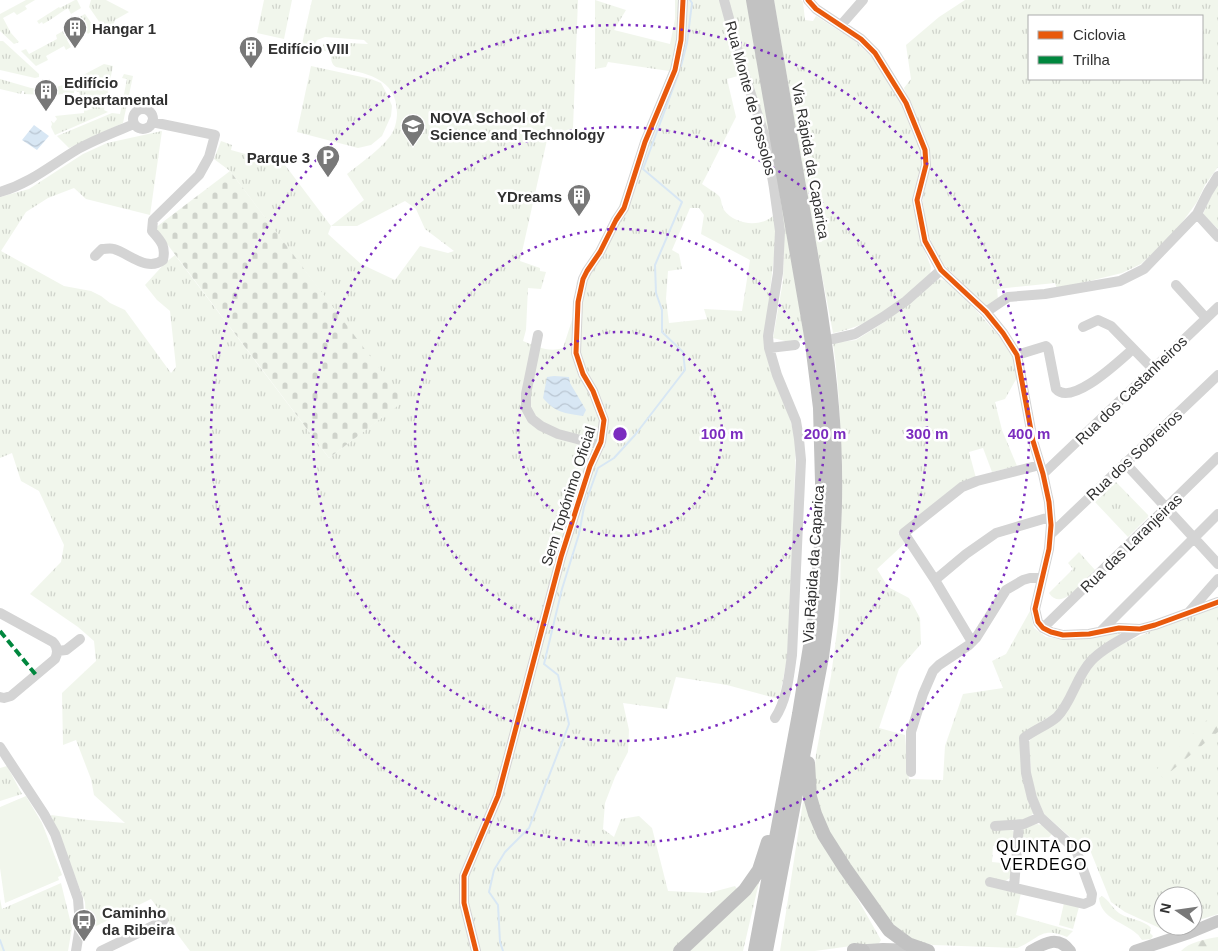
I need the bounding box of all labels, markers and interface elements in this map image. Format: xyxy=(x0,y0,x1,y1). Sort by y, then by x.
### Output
building icon: Hangar 1 xyxy=(62,15,88,49)
legend xyxy=(1028,15,1203,80)
street label: Rua Monte de Possolos xyxy=(722,19,780,177)
place label: Hangar 1 xyxy=(92,20,156,37)
text: Ciclovia xyxy=(1073,26,1126,43)
building icon: Edifício VIII xyxy=(238,35,264,69)
place label: Edifício VIII xyxy=(268,40,349,57)
text: Trilha xyxy=(1073,51,1111,68)
place label: Edifício Departamental xyxy=(64,74,168,108)
building icon: Edifício Departamental xyxy=(33,78,59,112)
street label: Via Rápida da Caparica xyxy=(789,82,833,241)
place label: NOVA School of Science and Technology xyxy=(430,109,605,143)
school or university icon: NOVA School of Science and Technology xyxy=(400,113,426,147)
parking icon: Parque 3 xyxy=(315,144,341,178)
place label: Parque 3 xyxy=(247,149,310,166)
building icon: YDreams xyxy=(566,183,592,217)
place label: YDreams xyxy=(497,188,562,205)
street label: Rua dos Castanheiros xyxy=(1072,332,1190,448)
street label: Rua dos Sobreiros xyxy=(1083,406,1185,504)
street label: Sem Topónimo Oficial xyxy=(537,424,599,568)
centre of rings xyxy=(611,425,629,443)
text: 100 m xyxy=(701,425,743,442)
text: 200 m xyxy=(804,425,846,442)
text: 300 m xyxy=(906,425,948,442)
text: 400 m xyxy=(1008,425,1050,442)
street label: Via Rápida da Caparica xyxy=(799,484,827,643)
street label: Rua das Laranjeiras xyxy=(1077,490,1185,596)
district label: QUINTA DO VERDEGO xyxy=(996,838,1092,873)
north arrow xyxy=(1153,886,1203,936)
text: N xyxy=(1156,901,1174,915)
place label: Caminho da Ribeira xyxy=(102,904,175,938)
bus stop icon: Caminho da Ribeira xyxy=(71,908,97,942)

